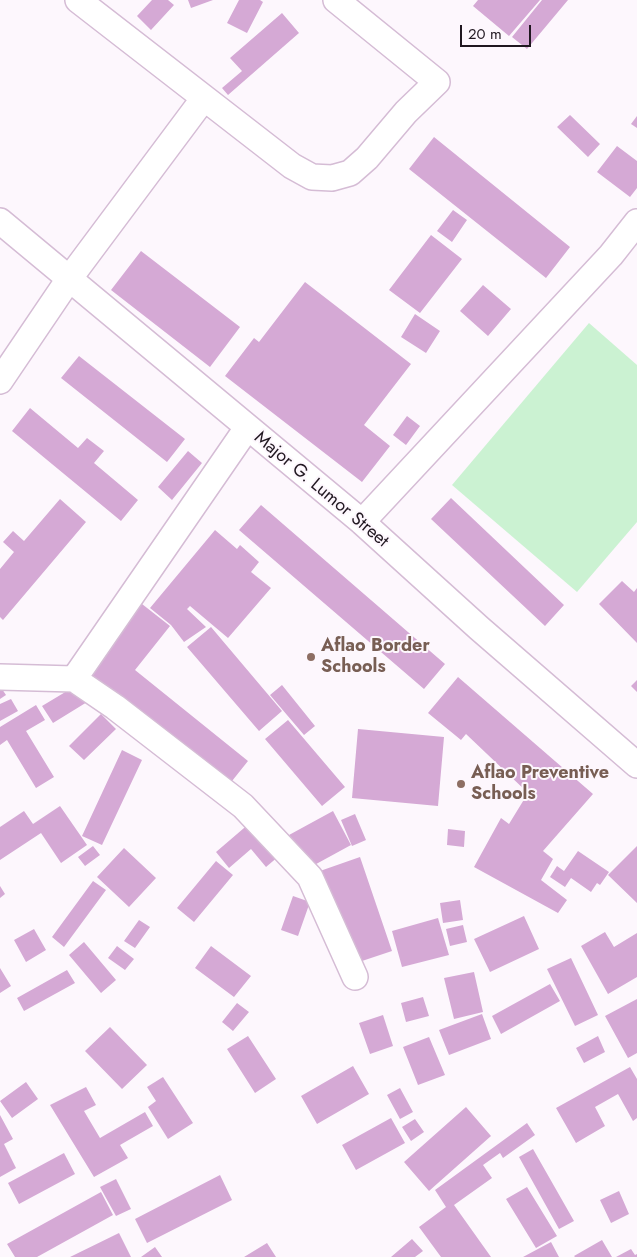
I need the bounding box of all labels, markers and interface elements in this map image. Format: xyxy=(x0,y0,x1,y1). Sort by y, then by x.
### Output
scale bar xyxy=(462,15,533,47)
text: 20 m xyxy=(468,23,502,45)
street label: Major G. Lumor Street xyxy=(249,427,393,553)
place label: Aflao Border Schools xyxy=(321,636,430,679)
marker: Aflao Border Schools xyxy=(305,651,317,663)
place label: Aflao Preventive Schools xyxy=(471,763,609,806)
marker: Aflao Preventive Schools xyxy=(455,778,467,790)

